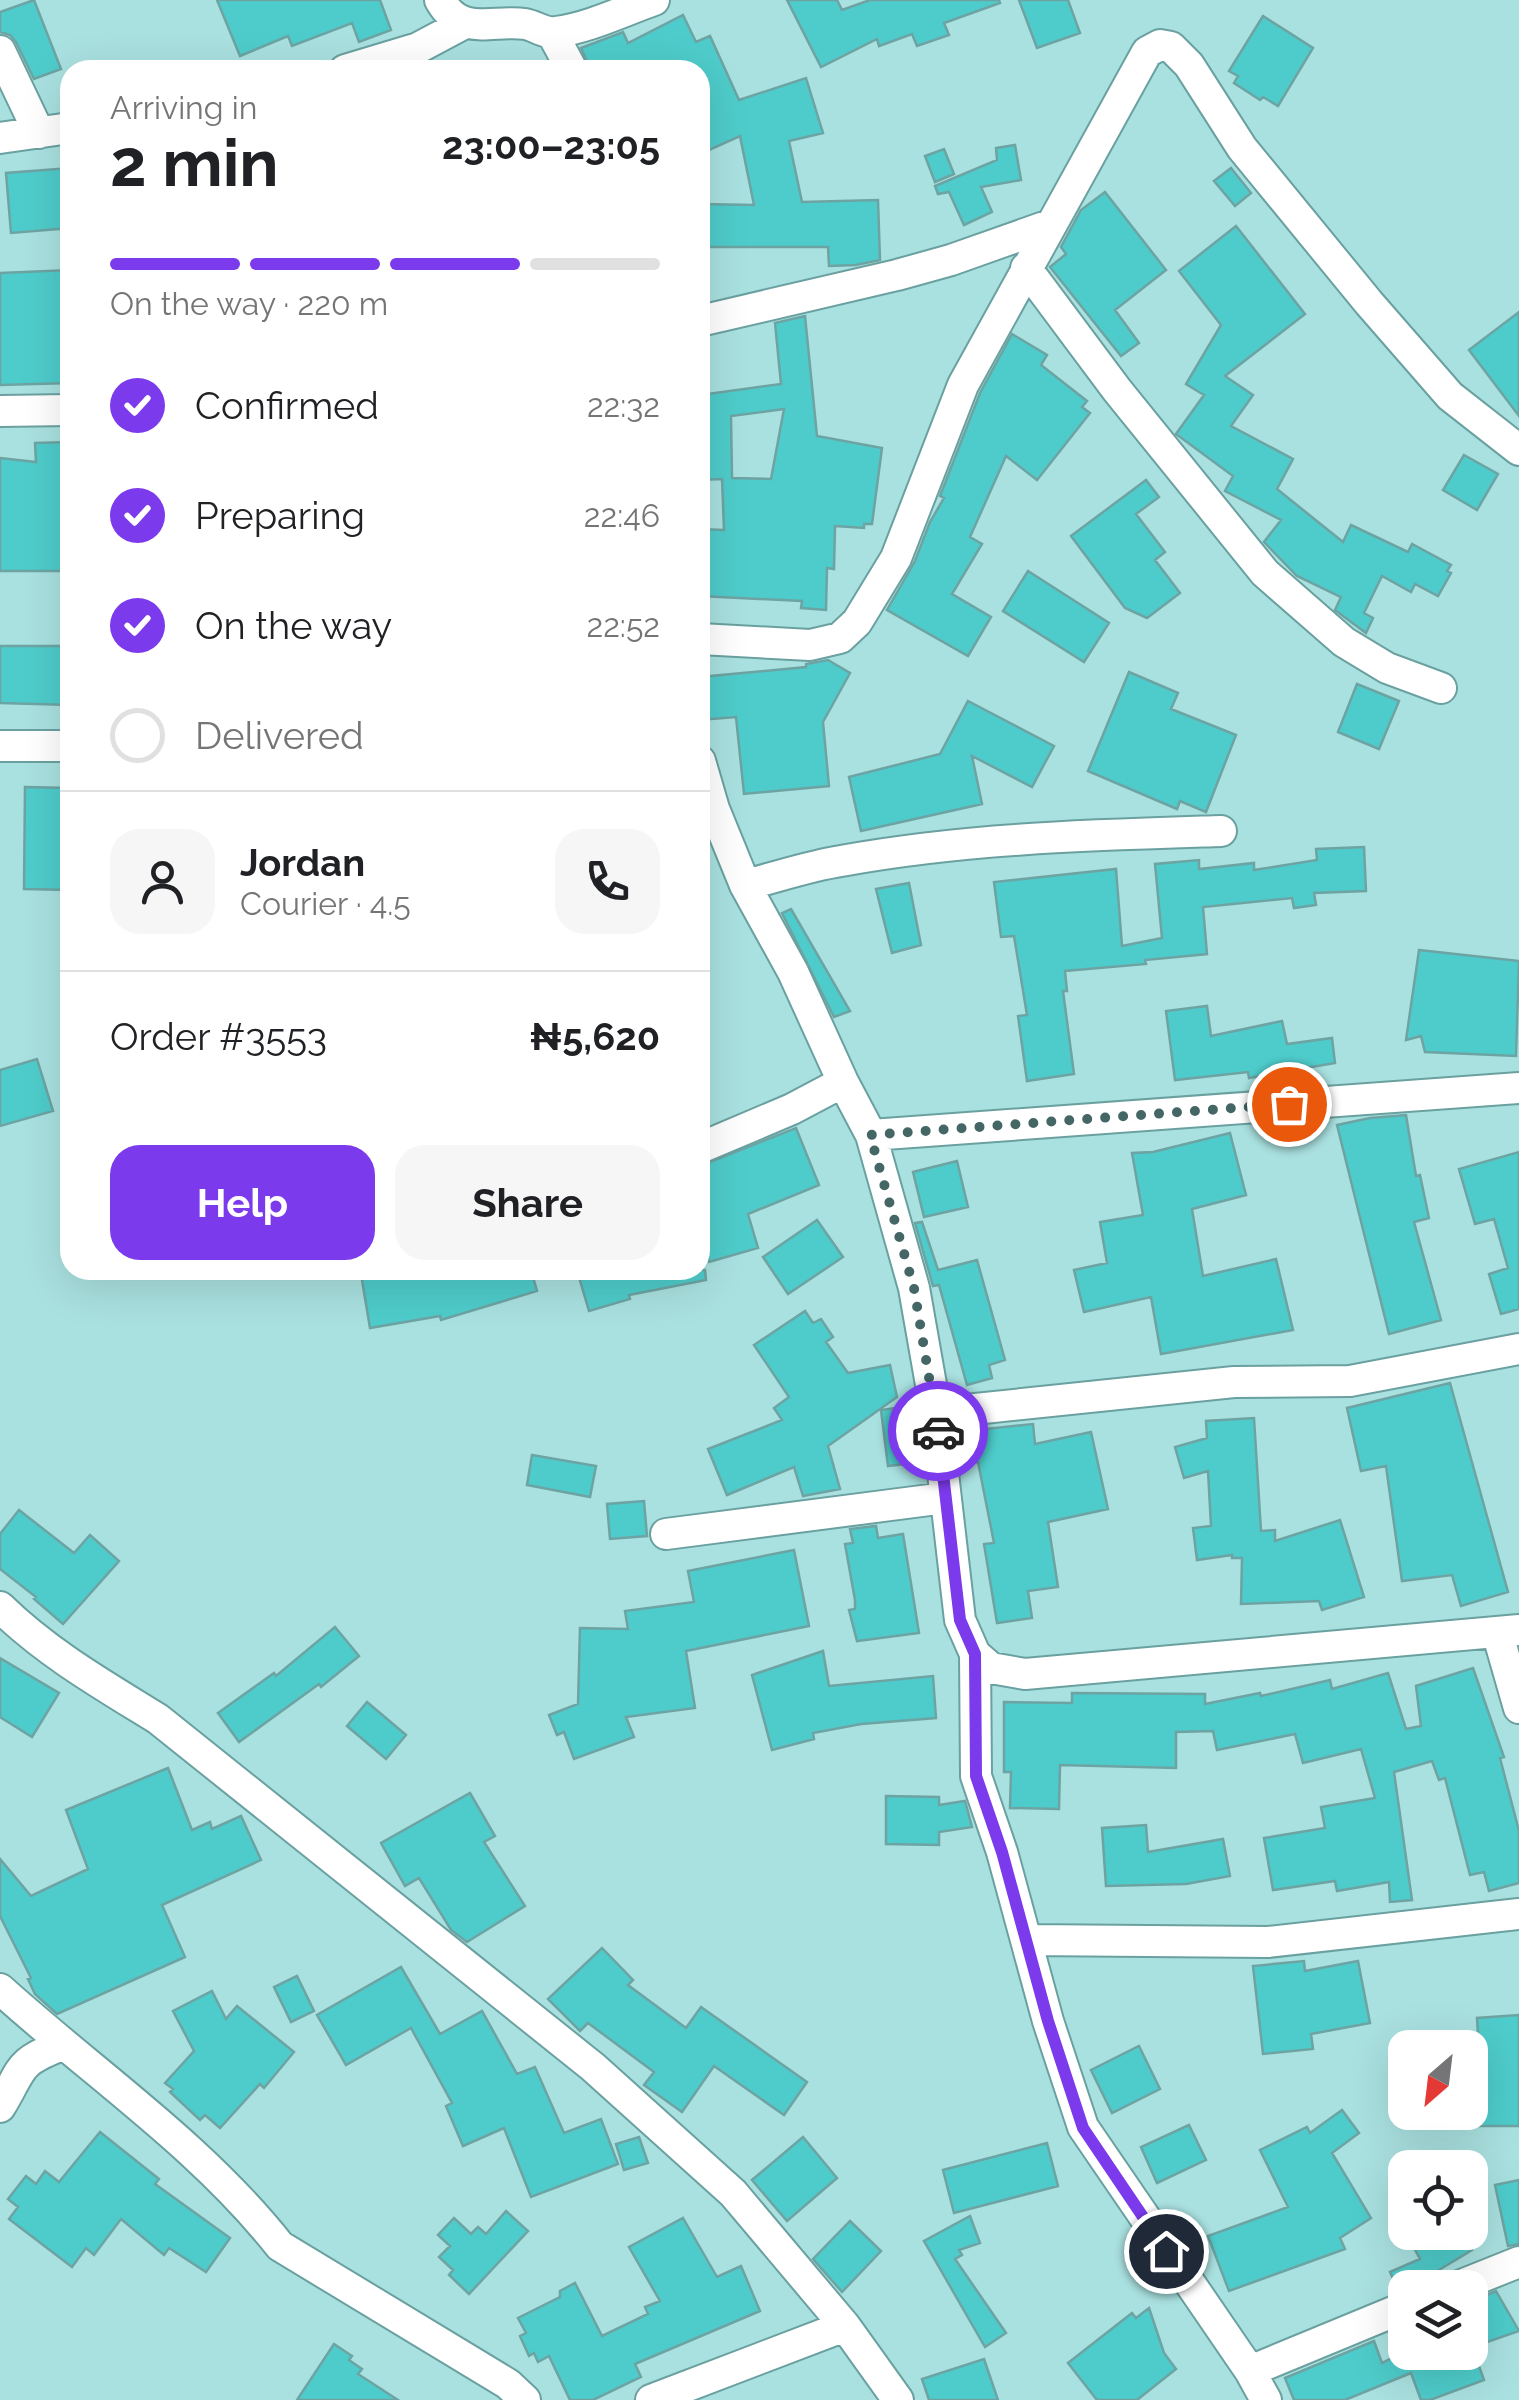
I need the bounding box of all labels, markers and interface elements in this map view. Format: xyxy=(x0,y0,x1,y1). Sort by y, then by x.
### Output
text: Arriving in xyxy=(110,89,257,126)
text: 23:00–23:05 xyxy=(442,123,660,168)
text: 2 min xyxy=(110,125,279,201)
text: On the way · 220 m xyxy=(110,285,388,322)
icon: check xyxy=(110,378,165,433)
text: Confirmed xyxy=(195,383,379,428)
text: 22:32 xyxy=(587,387,660,424)
icon: check xyxy=(110,488,165,543)
text: Preparing xyxy=(195,493,365,538)
text: 22:46 xyxy=(584,497,660,534)
icon: check xyxy=(110,598,165,653)
text: On the way xyxy=(195,603,392,648)
text: 22:52 xyxy=(587,607,660,644)
text: Delivered xyxy=(195,713,364,758)
button: person xyxy=(110,829,215,934)
button: phone xyxy=(555,829,660,934)
text: Jordan xyxy=(240,840,365,885)
text: Courier · 4.5 xyxy=(240,885,411,922)
text: Order #3553 xyxy=(110,1014,327,1059)
text: ₦5,620 xyxy=(530,1014,660,1059)
pin xyxy=(1247,1062,1332,1147)
icon: bag xyxy=(1262,1077,1317,1132)
button: Help xyxy=(110,1145,375,1260)
button: Share xyxy=(395,1145,660,1260)
courier xyxy=(888,1381,988,1481)
icon: car xyxy=(911,1404,966,1459)
north arrow xyxy=(1388,2030,1488,2130)
map controls xyxy=(1388,2030,1488,2370)
button: locate xyxy=(1388,2150,1488,2250)
pin xyxy=(1124,2209,1209,2294)
icon: home xyxy=(1139,2224,1194,2279)
button: layers xyxy=(1388,2270,1488,2370)

